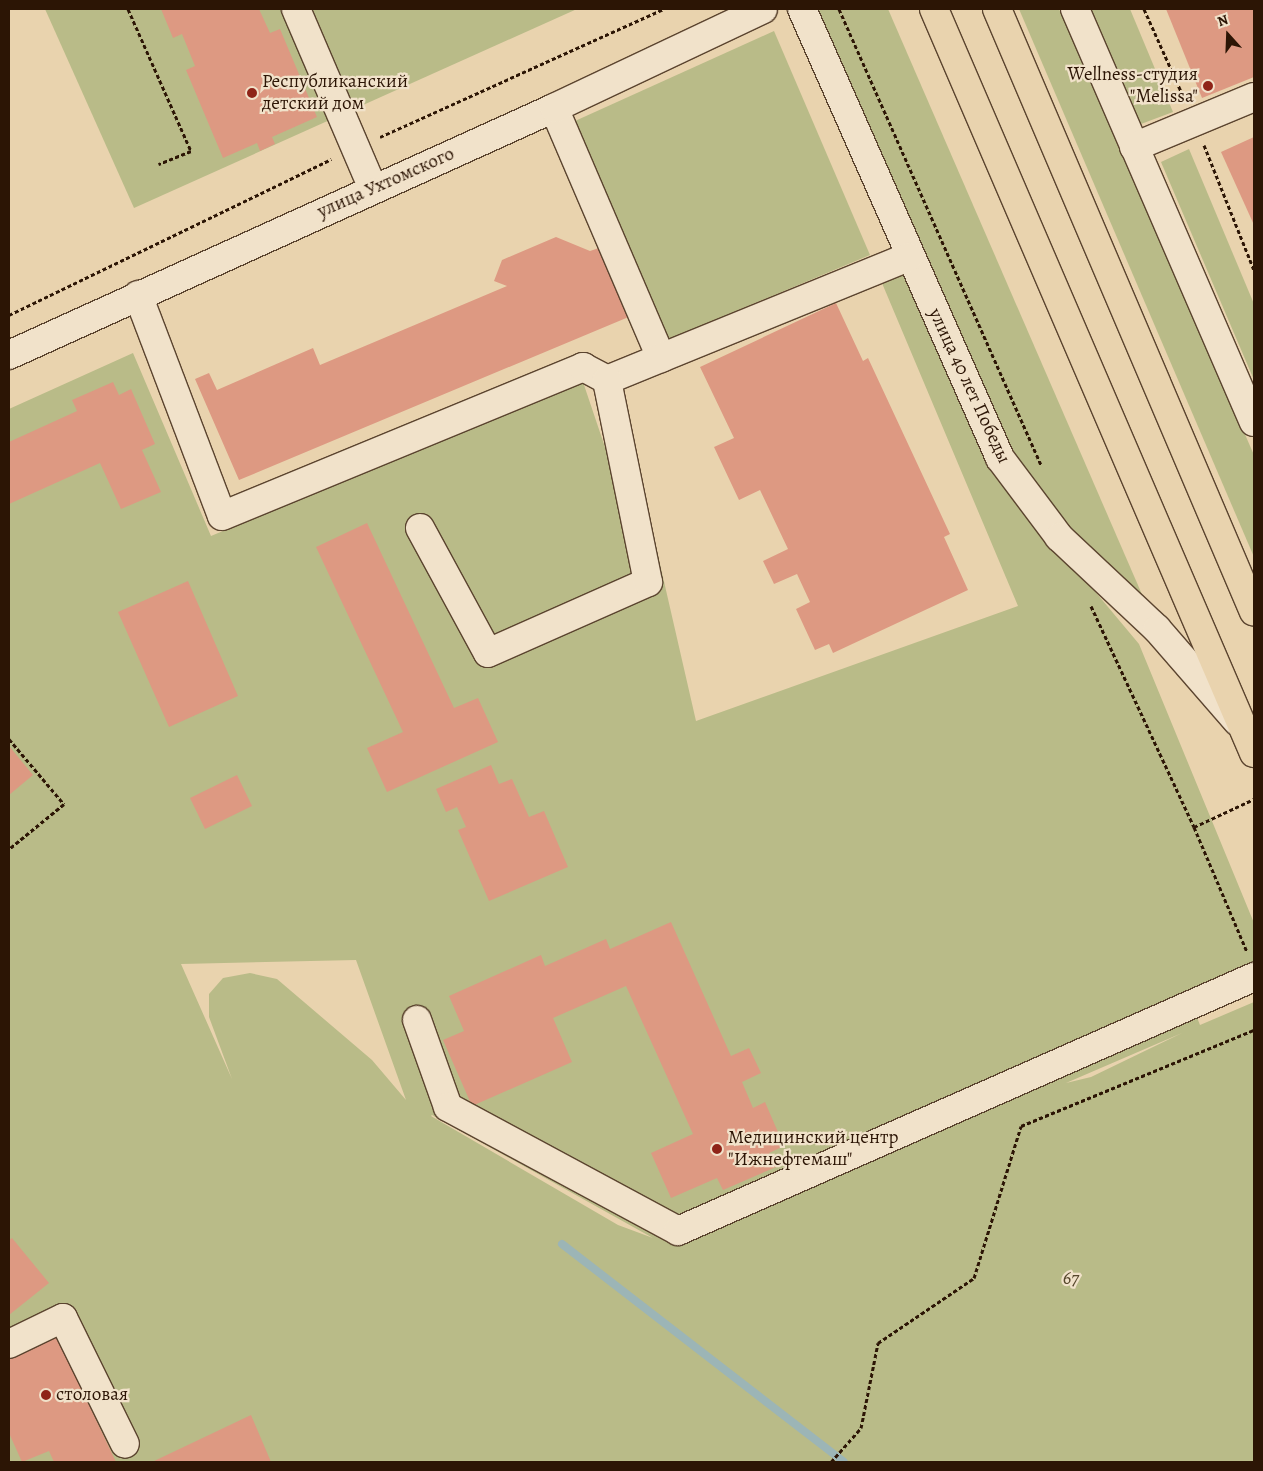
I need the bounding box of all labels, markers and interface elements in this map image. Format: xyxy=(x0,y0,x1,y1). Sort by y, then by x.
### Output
north arrow xyxy=(1203,10,1253,60)
text: N xyxy=(1215,10,1231,31)
place label: Wellness-студия "Melissa" xyxy=(1068,64,1198,108)
place label: Республиканский детский дом xyxy=(262,71,408,115)
marker: Wellness-студия "Melissa" xyxy=(1202,80,1214,92)
marker: Республиканский детский дом xyxy=(246,87,258,99)
street label: улица Ухтомского xyxy=(314,143,458,223)
street label: улица 40 лет Победы xyxy=(923,305,1015,467)
place label: Медицинский центр "Ижнефтемаш" xyxy=(728,1127,898,1171)
marker: Медицинский центр "Ижнефтемаш" xyxy=(710,1142,724,1156)
park label: 67 xyxy=(1063,1268,1079,1290)
place label: столовая xyxy=(56,1384,128,1406)
marker: столовая xyxy=(40,1389,52,1401)

